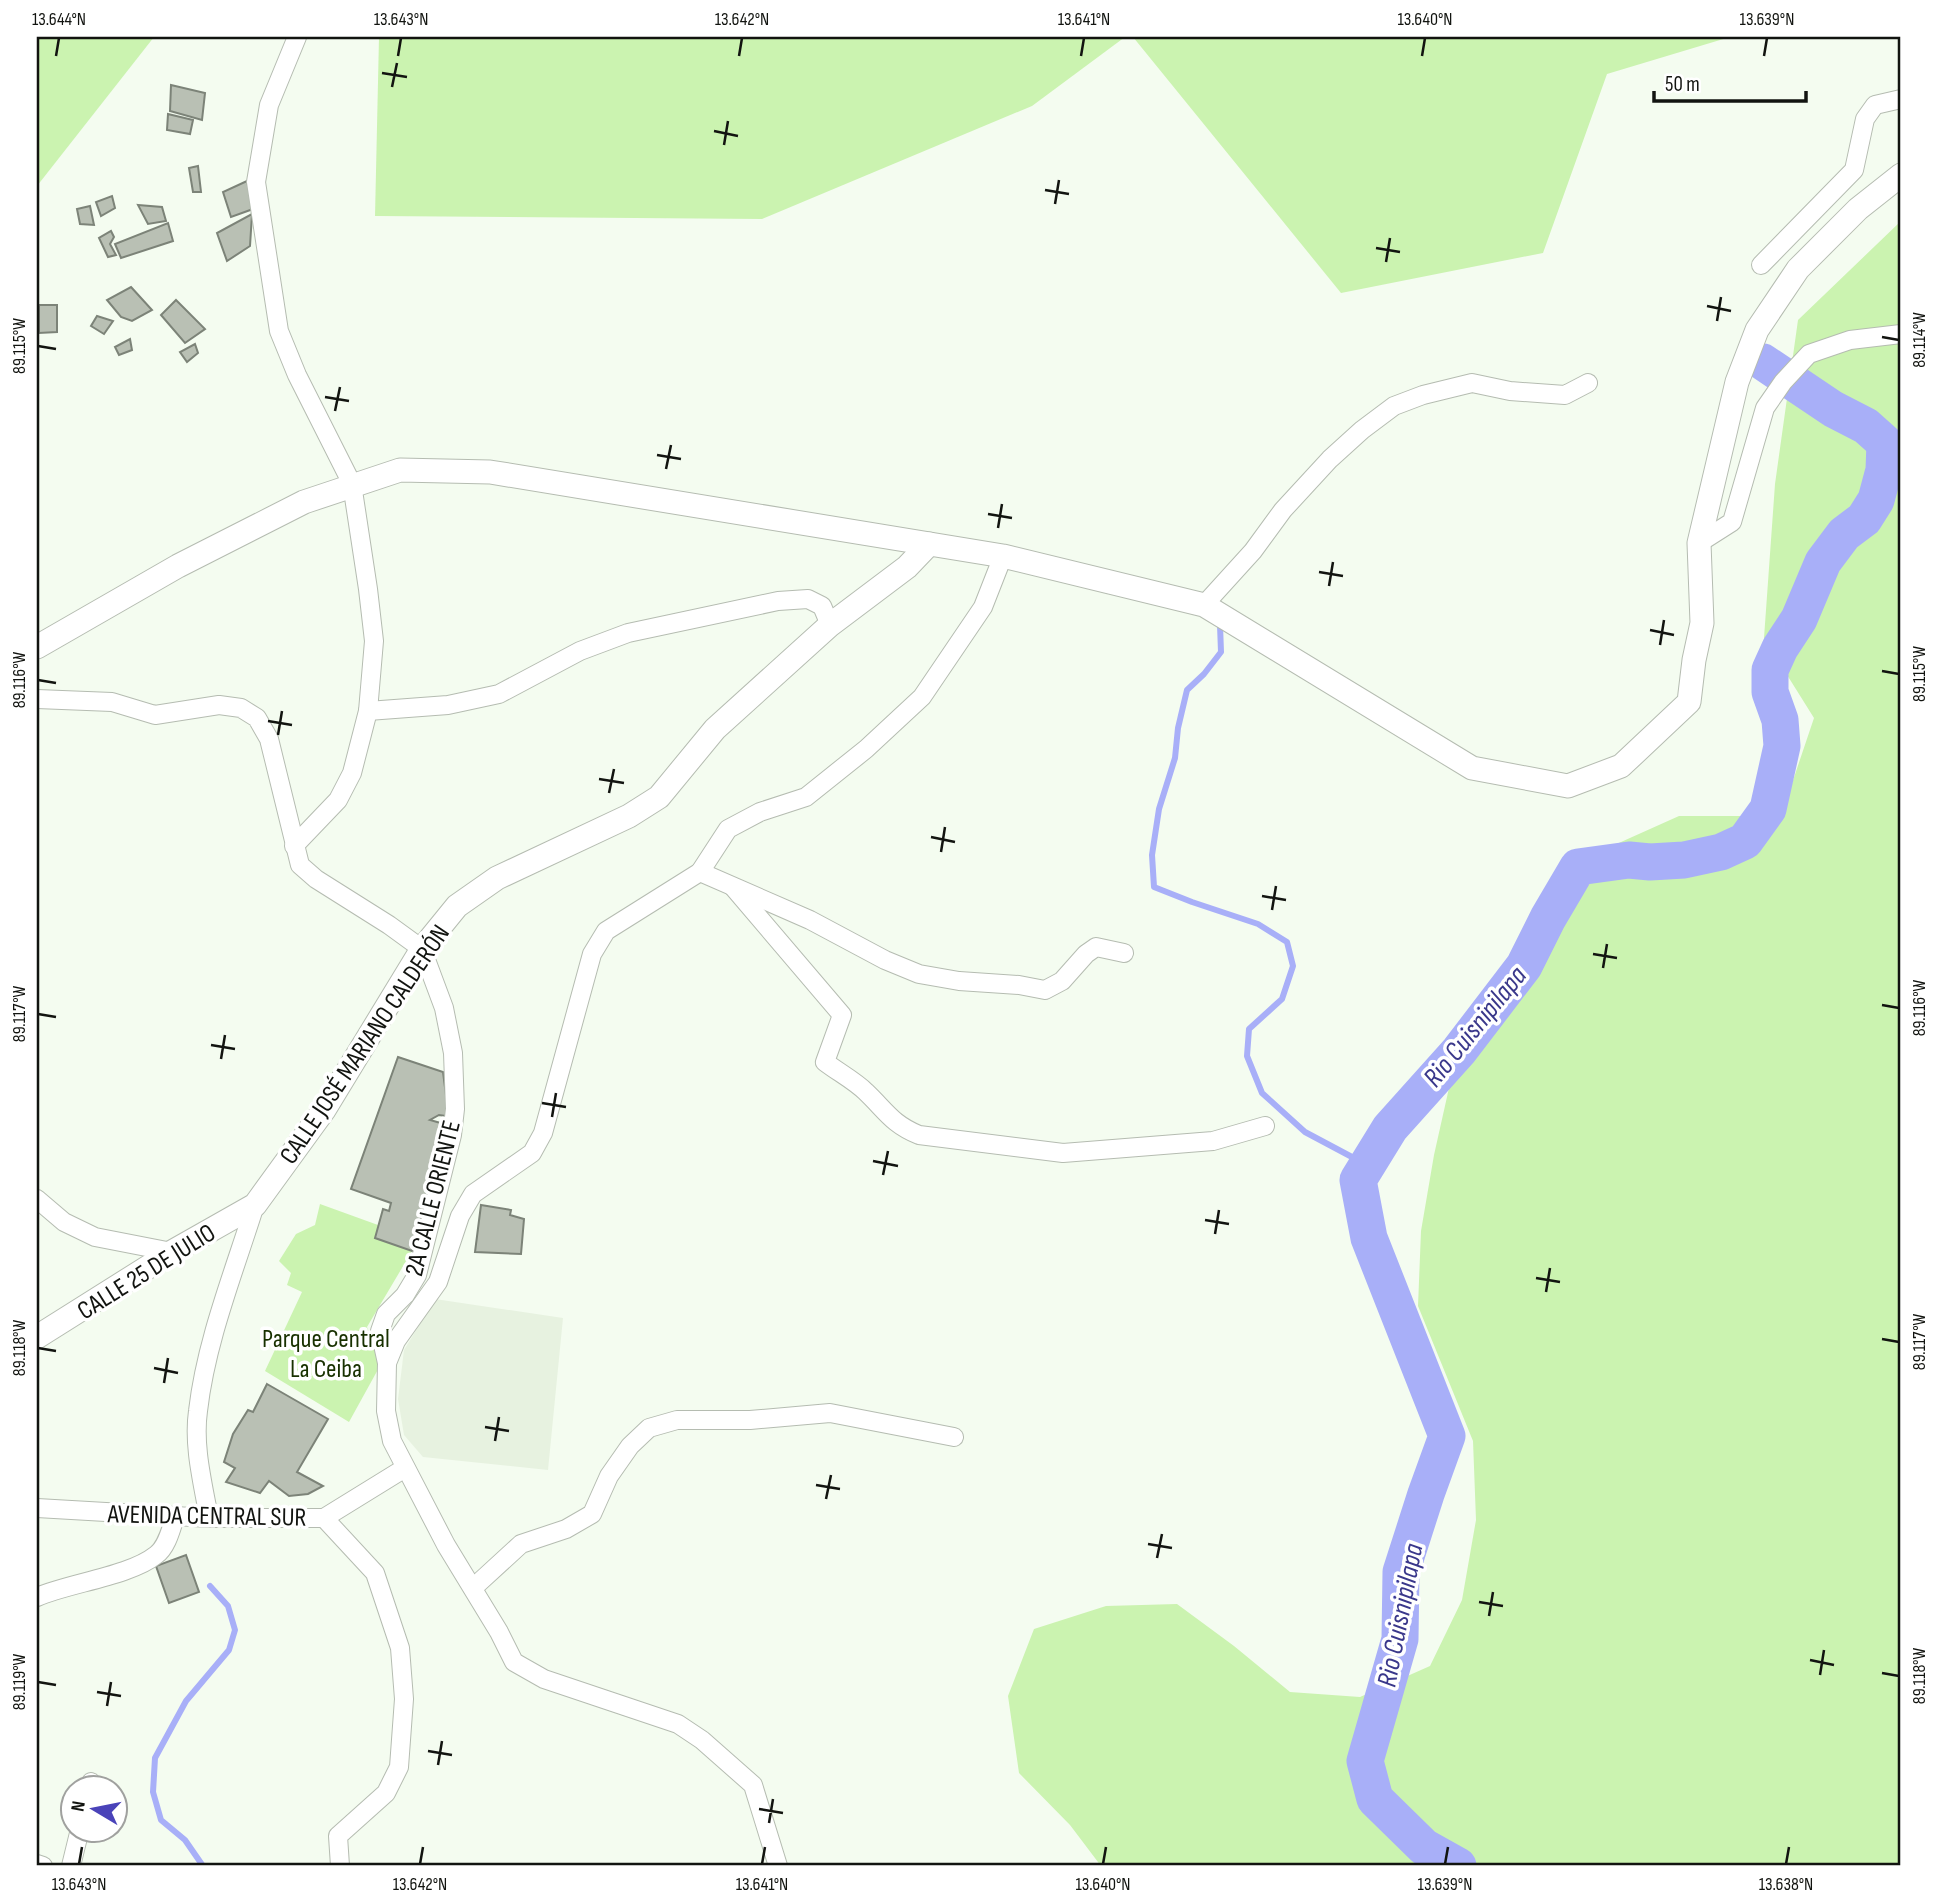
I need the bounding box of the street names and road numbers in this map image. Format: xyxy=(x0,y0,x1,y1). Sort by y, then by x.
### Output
street label: CALLE JOSÉ MARIANO CALDERÓN xyxy=(274,919,457,1170)
street label: 2A CALLE ORIENTE xyxy=(399,1117,468,1279)
street label: CALLE 25 DE JULIO xyxy=(72,1218,221,1327)
street label: AVENIDA CENTRAL SUR xyxy=(106,1499,307,1534)

